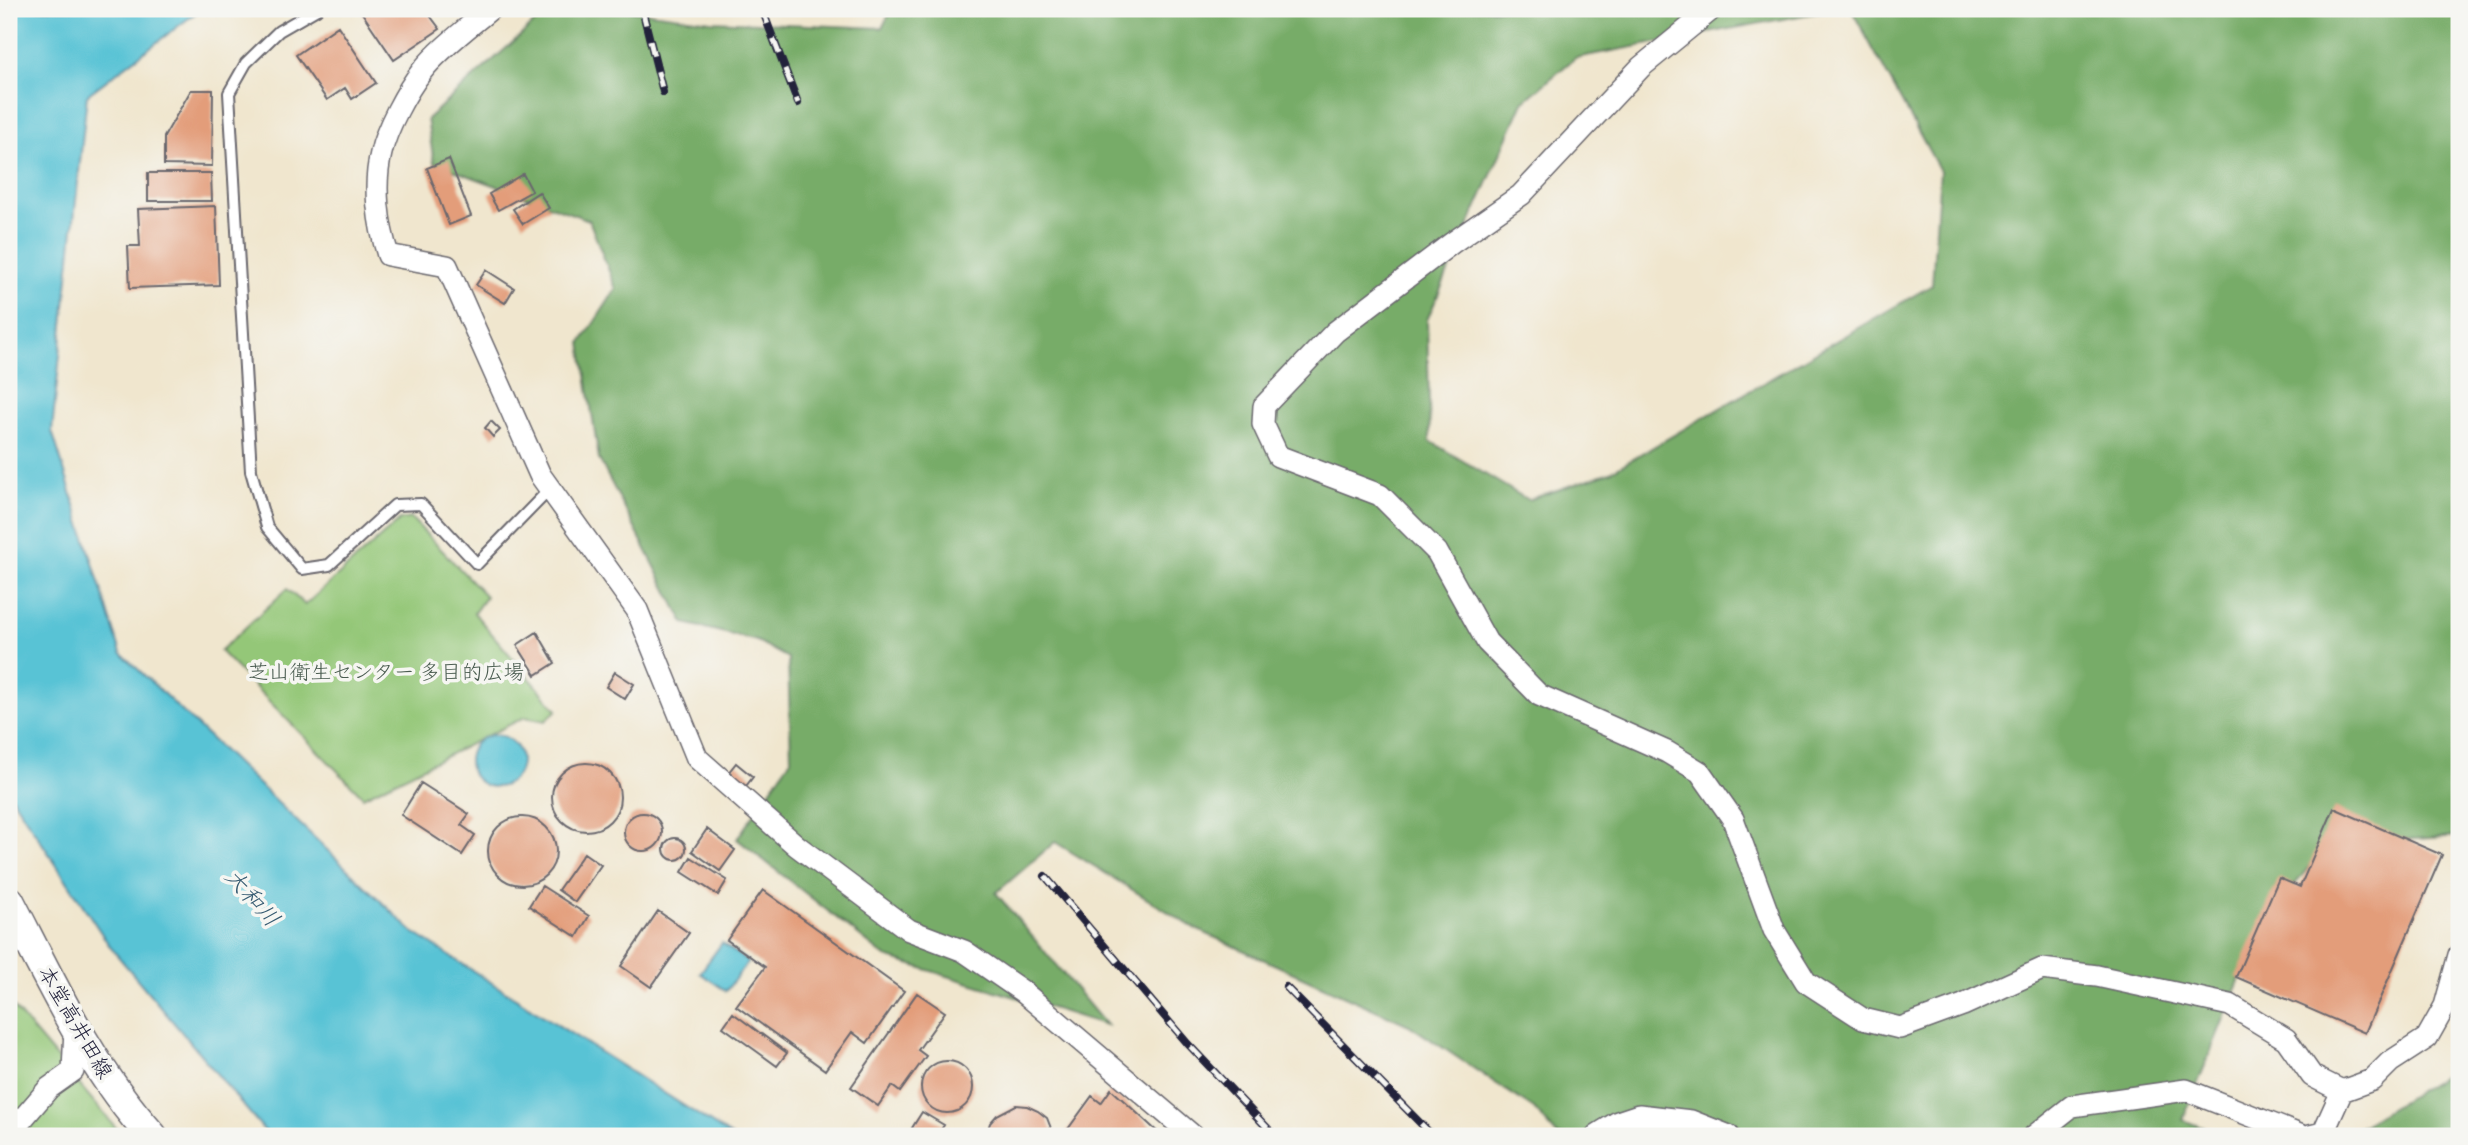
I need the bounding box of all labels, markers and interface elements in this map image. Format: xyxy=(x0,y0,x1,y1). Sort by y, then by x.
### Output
park label: 芝山衛生センター 多目的広場 xyxy=(248,657,525,686)
water label: 大和川 xyxy=(218,861,288,933)
street label: 本堂高井田線 xyxy=(32,960,120,1084)

